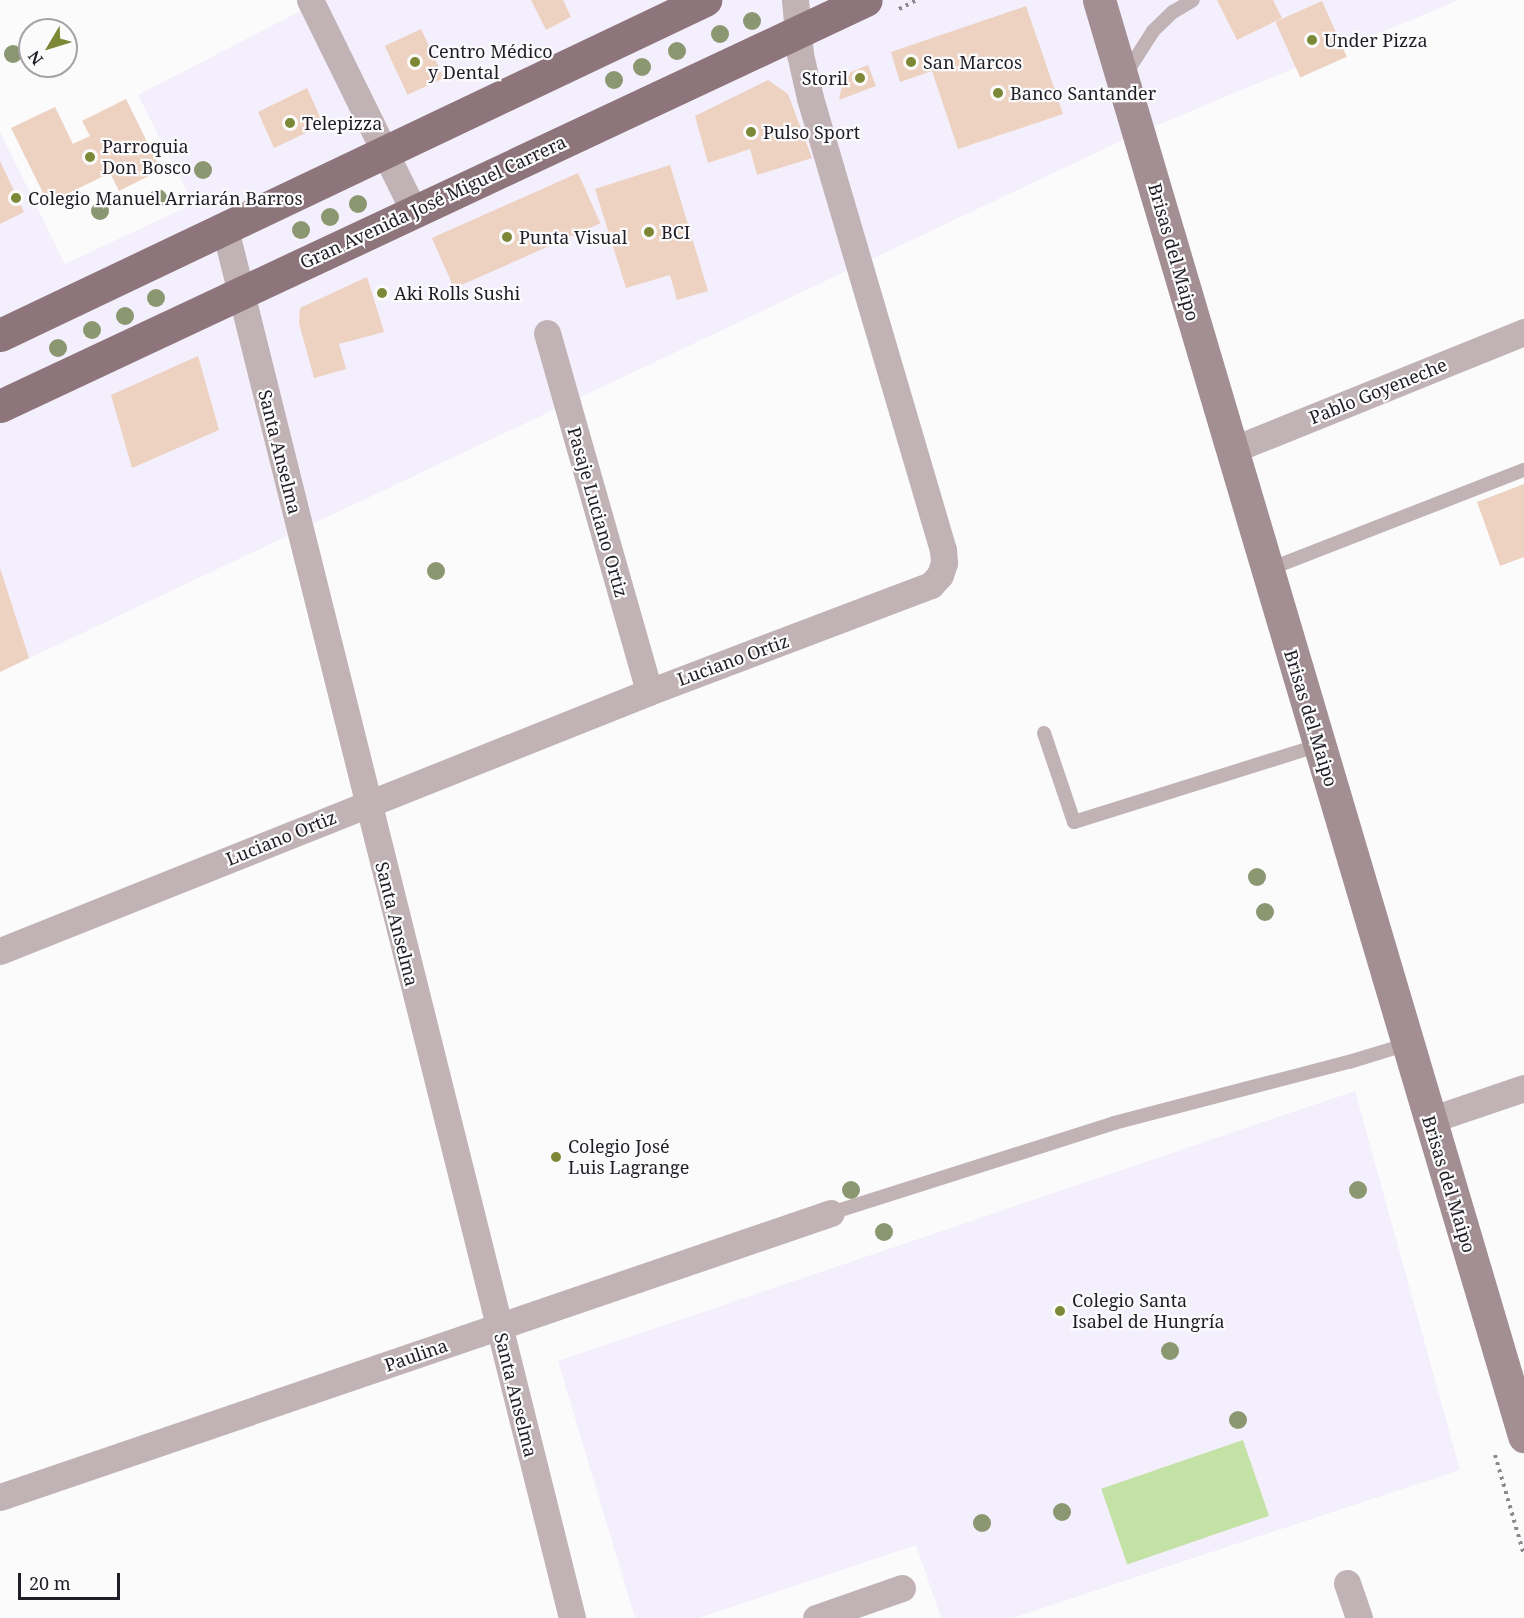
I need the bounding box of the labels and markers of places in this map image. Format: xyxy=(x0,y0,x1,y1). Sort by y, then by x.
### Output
place label: Under Pizza xyxy=(1324,29,1428,51)
marker: Under Pizza xyxy=(1305,33,1319,47)
place label: Centro Médico y Dental xyxy=(428,41,553,84)
place label: San Marcos xyxy=(923,51,1022,73)
marker: Centro Médico y Dental xyxy=(406,53,424,71)
marker: San Marcos xyxy=(904,55,918,69)
place label: Storil xyxy=(802,67,848,89)
marker: Storil xyxy=(853,71,867,85)
place label: Banco Santander xyxy=(1010,82,1156,104)
marker: Banco Santander xyxy=(991,86,1005,100)
place label: Telepizza xyxy=(302,112,382,134)
marker: Telepizza xyxy=(283,116,297,130)
place label: Pulso Sport xyxy=(763,121,860,143)
marker: Pulso Sport xyxy=(744,125,758,139)
place label: Parroquia Don Bosco xyxy=(102,136,191,178)
marker: Parroquia Don Bosco xyxy=(83,150,97,164)
place label: Colegio Manuel Arriarán Barros xyxy=(28,187,303,209)
marker: Colegio Manuel Arriarán Barros xyxy=(9,191,23,205)
place label: BCI xyxy=(661,221,690,243)
marker: BCI xyxy=(642,225,656,239)
place label: Punta Visual xyxy=(519,226,627,248)
marker: Punta Visual xyxy=(500,230,514,244)
place label: Aki Rolls Sushi xyxy=(394,282,520,304)
marker: Aki Rolls Sushi xyxy=(375,286,389,300)
place label: Colegio José Luis Lagrange xyxy=(568,1136,689,1178)
marker: Colegio José Luis Lagrange xyxy=(549,1150,563,1164)
place label: Colegio Santa Isabel de Hungría xyxy=(1072,1290,1225,1332)
marker: Colegio Santa Isabel de Hungría xyxy=(1053,1304,1067,1318)

